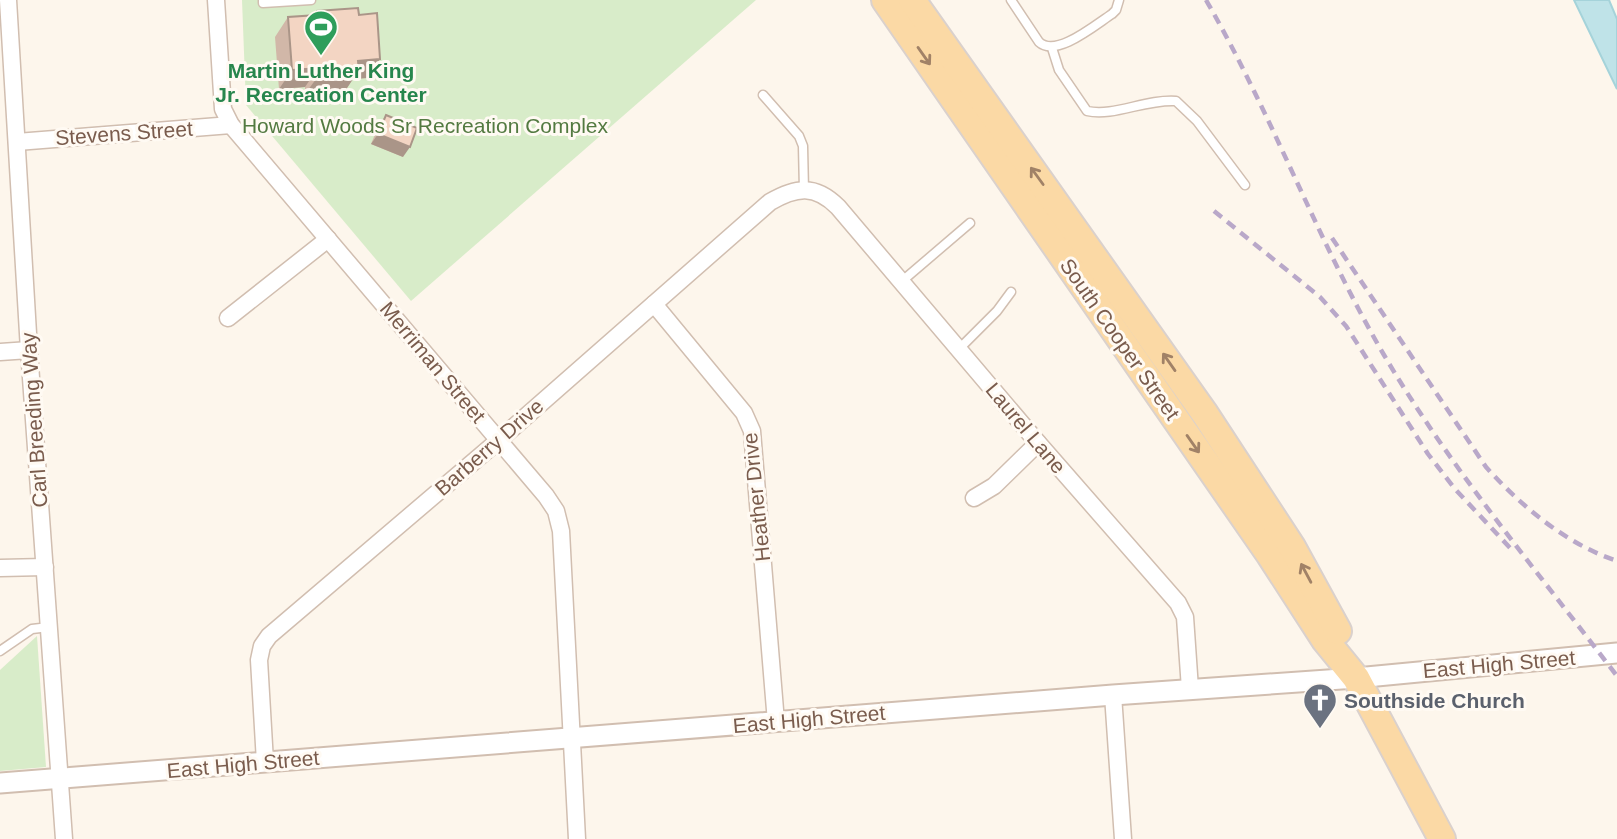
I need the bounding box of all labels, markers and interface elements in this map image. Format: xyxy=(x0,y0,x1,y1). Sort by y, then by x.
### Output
sports icon: Martin Luther King Jr. Recreation Center xyxy=(302,8,340,57)
one-way arrow xyxy=(917,46,931,65)
place label: Martin Luther King Jr. Recreation Center xyxy=(215,59,427,106)
park label: Howard Woods Sr Recreation Complex xyxy=(242,114,609,137)
street label: Stevens Street xyxy=(54,117,194,149)
one-way arrow xyxy=(1030,167,1045,186)
street label: South Cooper Street xyxy=(1056,254,1184,424)
street label: Merriman Street xyxy=(376,297,490,427)
street label: Carl Breeding Way xyxy=(16,331,52,508)
one-way arrow xyxy=(1162,353,1176,372)
street label: Laurel Lane xyxy=(982,378,1070,478)
street label: Barberry Drive xyxy=(430,394,548,500)
street label: Heather Drive xyxy=(738,431,774,563)
one-way arrow xyxy=(1186,434,1200,453)
one-way arrow xyxy=(1299,563,1312,584)
street label: East High Street xyxy=(1422,646,1576,682)
church icon: Southside Church xyxy=(1301,681,1339,730)
place label: Southside Church xyxy=(1344,689,1525,712)
street label: East High Street xyxy=(732,701,886,737)
street label: East High Street xyxy=(166,746,320,782)

